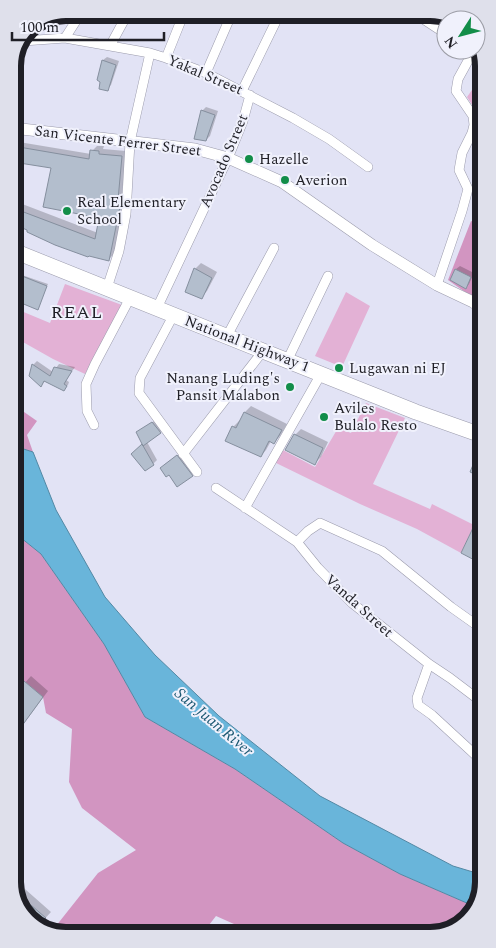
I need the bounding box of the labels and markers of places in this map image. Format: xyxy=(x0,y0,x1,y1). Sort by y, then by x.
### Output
place label: Hazelle xyxy=(259,148,309,171)
marker: Hazelle xyxy=(243,153,255,165)
place label: Averion xyxy=(295,169,348,192)
marker: Averion xyxy=(279,174,291,186)
place label: Real Elementary School xyxy=(77,191,187,231)
marker: Real Elementary School xyxy=(61,205,73,217)
place label: Lugawan ni EJ xyxy=(349,357,446,380)
marker: Lugawan ni EJ xyxy=(333,362,345,374)
place label: Nanang Luding's Pansit Malabon xyxy=(166,367,280,407)
marker: Nanang Luding's Pansit Malabon xyxy=(284,381,296,393)
place label: Aviles Bulalo Resto xyxy=(334,397,417,437)
marker: Aviles Bulalo Resto xyxy=(318,411,330,423)

